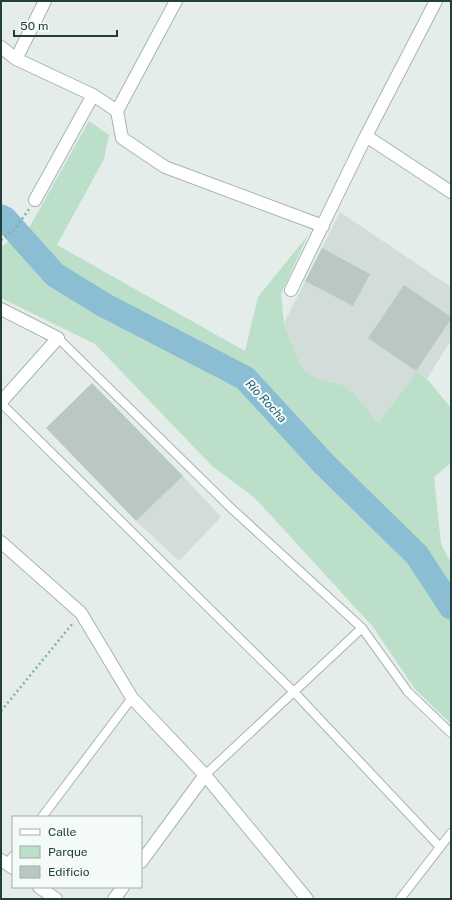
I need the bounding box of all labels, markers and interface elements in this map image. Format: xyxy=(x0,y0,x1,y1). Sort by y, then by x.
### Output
scale bar xyxy=(14,12,117,38)
text: 50 m xyxy=(20,19,48,33)
water label: Río Rocha xyxy=(243,377,289,425)
legend xyxy=(12,816,142,888)
text: Calle xyxy=(48,825,77,839)
text: Parque xyxy=(48,845,88,859)
text: Edificio xyxy=(48,865,90,879)

